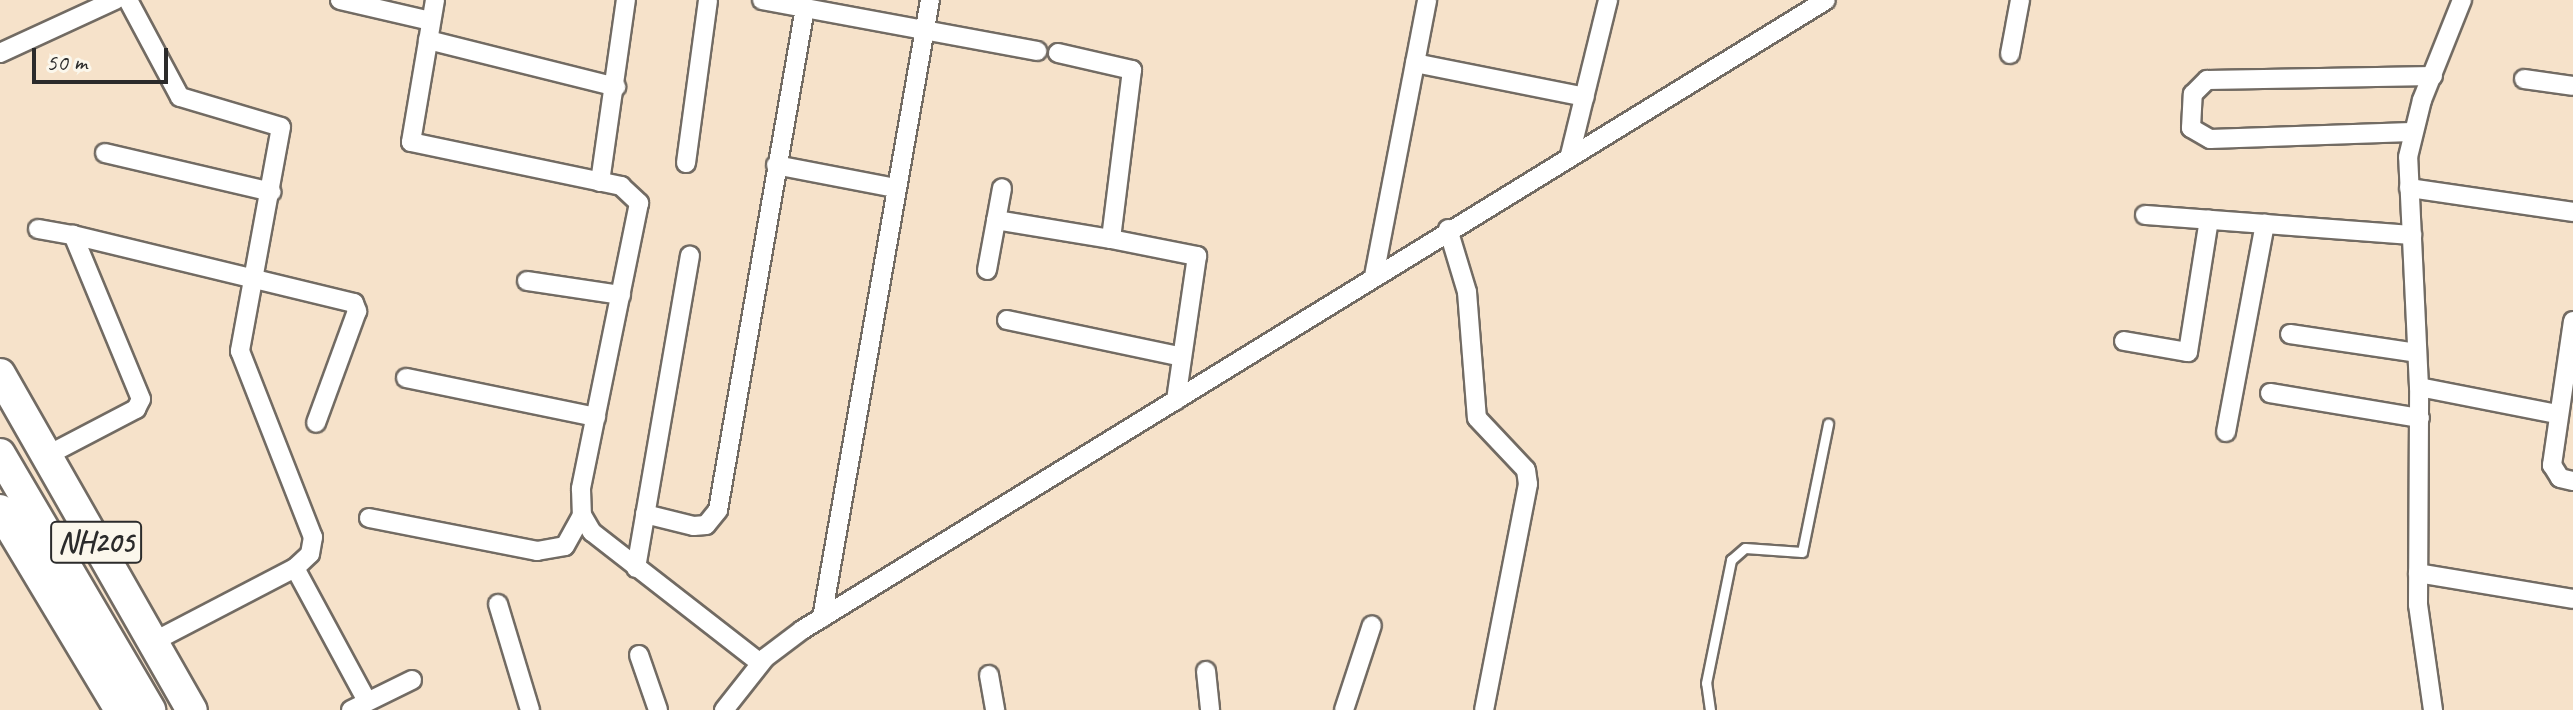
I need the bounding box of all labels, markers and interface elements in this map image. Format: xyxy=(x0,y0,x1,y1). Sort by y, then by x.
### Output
scale bar xyxy=(36,32,172,82)
text: 50 m xyxy=(46,47,87,77)
road number: NH205 xyxy=(50,516,142,568)

